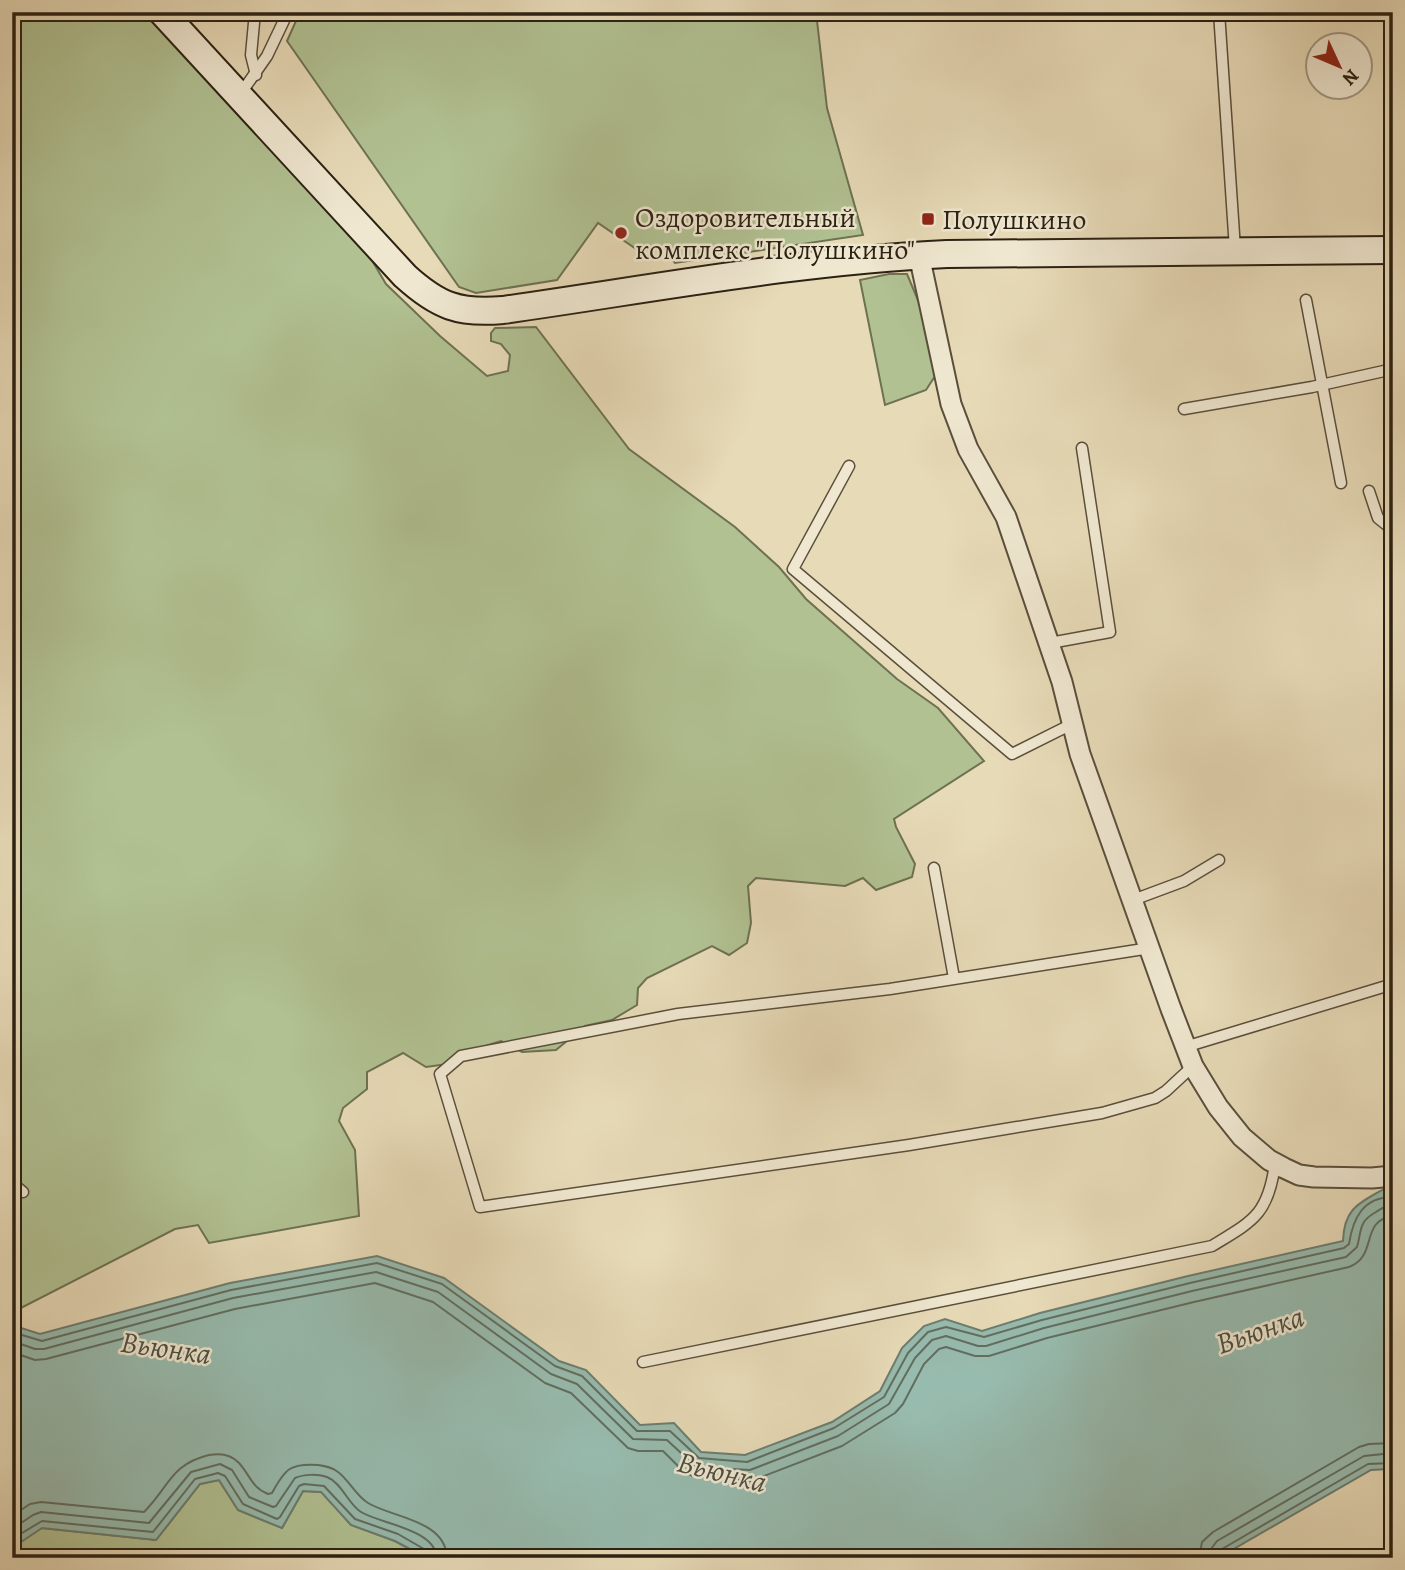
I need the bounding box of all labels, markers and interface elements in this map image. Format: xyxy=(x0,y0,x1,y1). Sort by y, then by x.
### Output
north arrow xyxy=(1304,32,1374,102)
text: N xyxy=(1336,63,1365,91)
place label: Оздоровительный комплекс "Полушкино" xyxy=(635,199,915,269)
place label: Полушкино xyxy=(942,201,1086,239)
marker: Полушкино xyxy=(920,211,936,227)
marker: Оздоровительный комплекс "Полушкино" xyxy=(613,225,629,241)
water label: Вьюнка xyxy=(1210,1296,1310,1364)
water label: Вьюнка xyxy=(118,1322,214,1374)
water label: Вьюнка xyxy=(673,1442,771,1502)

